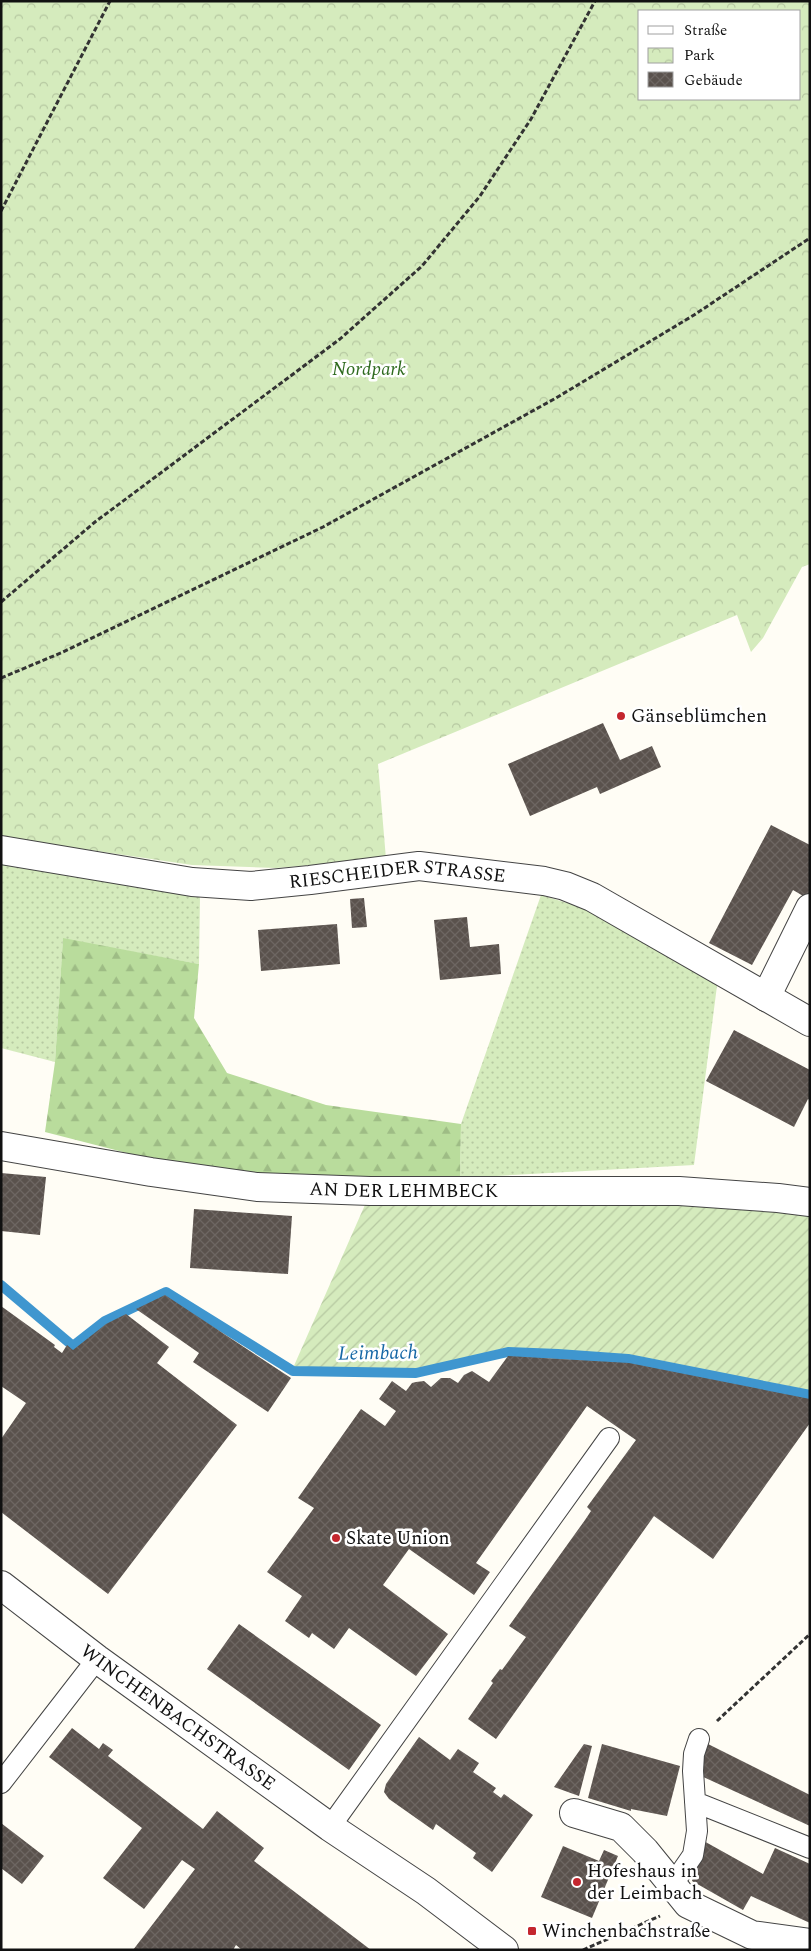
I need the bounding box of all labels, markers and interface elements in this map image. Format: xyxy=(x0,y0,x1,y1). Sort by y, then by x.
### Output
legend xyxy=(638,10,801,100)
text: Straße xyxy=(684,19,727,42)
text: Park xyxy=(684,44,715,67)
text: Gebäude xyxy=(684,69,743,92)
park label: Nordpark xyxy=(332,355,406,384)
place label: Gänseblümchen xyxy=(631,702,767,731)
marker: Gänseblümchen xyxy=(615,710,627,722)
street label: RIESCHEIDER STRASSE xyxy=(287,852,507,897)
street label: AN DER LEHMBECK xyxy=(309,1174,498,1206)
water label: Leimbach xyxy=(338,1337,418,1369)
place label: Skate Union xyxy=(346,1524,450,1553)
marker: Skate Union xyxy=(330,1532,342,1544)
street label: WINCHENBACHSTRASSE xyxy=(74,1637,282,1798)
place label: Hofeshaus in der Leimbach xyxy=(587,1857,703,1908)
marker: Hofeshaus in der Leimbach xyxy=(571,1876,583,1888)
place label: Winchenbachstraße xyxy=(542,1917,710,1946)
marker: Winchenbachstraße xyxy=(526,1925,538,1937)

